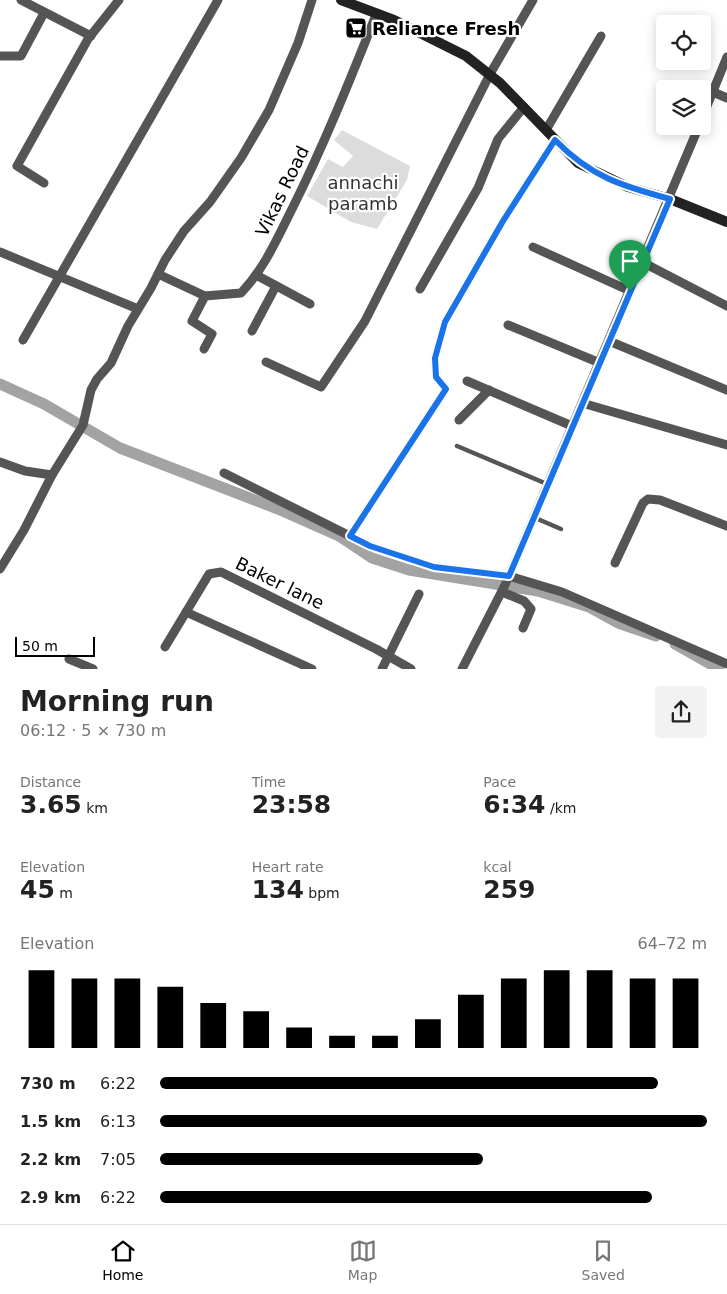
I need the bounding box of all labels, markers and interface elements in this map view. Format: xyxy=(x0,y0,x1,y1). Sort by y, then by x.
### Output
map controls xyxy=(656,15,711,135)
button: locate xyxy=(656,15,711,70)
supermarket icon: Reliance Fresh xyxy=(344,16,368,40)
place label: Reliance Fresh xyxy=(372,18,520,39)
button: layers xyxy=(656,80,711,135)
street label: Vikas Road xyxy=(251,142,313,240)
park label: annachi paramb xyxy=(327,172,399,214)
pin xyxy=(609,240,651,291)
icon: arrive xyxy=(616,247,644,275)
street label: Baker lane xyxy=(232,553,328,613)
scale bar xyxy=(15,634,95,657)
text: 50 m xyxy=(22,638,58,654)
text: Morning run xyxy=(20,685,214,718)
button: share xyxy=(655,686,707,738)
text: 06:12 · 5 × 730 m xyxy=(20,721,166,740)
text: Distance xyxy=(20,774,81,790)
text: Time xyxy=(252,774,286,790)
text: Pace xyxy=(483,774,516,790)
text: 3.65 xyxy=(20,790,82,819)
text: 23:58 xyxy=(252,790,331,819)
text: 6:34 xyxy=(483,790,546,819)
text: km xyxy=(82,800,108,816)
text: /km xyxy=(546,800,576,816)
text: Elevation xyxy=(20,859,85,875)
text: Heart rate xyxy=(252,859,324,875)
text: kcal xyxy=(483,859,512,875)
text: 45 xyxy=(20,875,55,904)
text: 134 xyxy=(252,875,304,904)
text: 259 xyxy=(483,875,536,904)
text: m xyxy=(55,885,73,901)
text: bpm xyxy=(304,885,340,901)
text: Elevation xyxy=(20,934,94,953)
text: 64–72 m xyxy=(638,934,707,953)
text: 730 m xyxy=(20,1074,76,1093)
text: 6:22 xyxy=(100,1074,136,1093)
text: 1.5 km xyxy=(20,1112,81,1131)
text: 6:13 xyxy=(100,1112,136,1131)
text: 2.2 km xyxy=(20,1150,81,1169)
text: 7:05 xyxy=(100,1150,136,1169)
text: 2.9 km xyxy=(20,1188,81,1207)
text: 6:22 xyxy=(100,1188,136,1207)
tab: Home xyxy=(102,1237,143,1283)
tab: Map xyxy=(348,1237,377,1283)
tab: Saved xyxy=(582,1237,625,1283)

